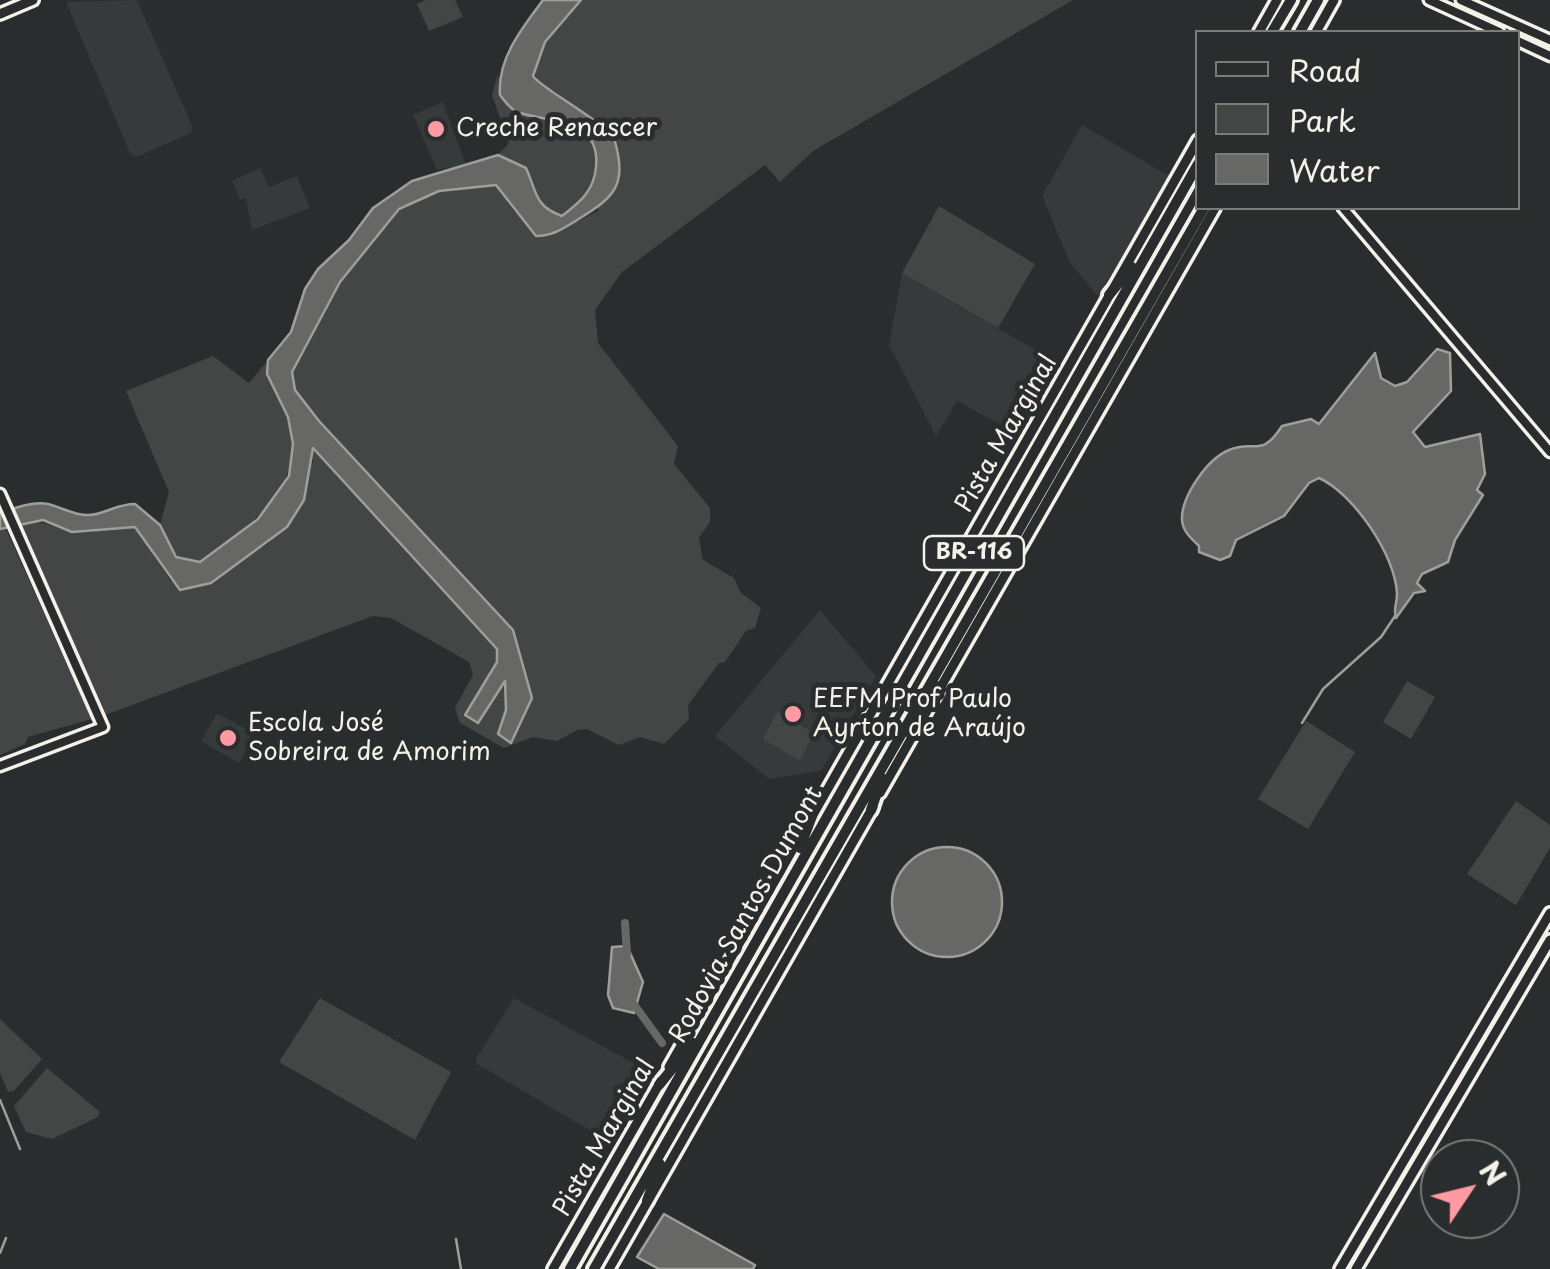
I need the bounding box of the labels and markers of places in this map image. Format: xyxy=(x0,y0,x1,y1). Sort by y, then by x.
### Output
place label: Creche Renascer xyxy=(456,114,657,144)
marker: Creche Renascer xyxy=(425,118,447,140)
place label: EEFM Prof Paulo Ayrton de Araújo xyxy=(813,685,1026,744)
marker: EEFM Prof Paulo Ayrton de Araújo xyxy=(782,703,804,725)
place label: Escola José Sobreira de Amorim xyxy=(248,709,491,768)
marker: Escola José Sobreira de Amorim xyxy=(217,727,239,749)

